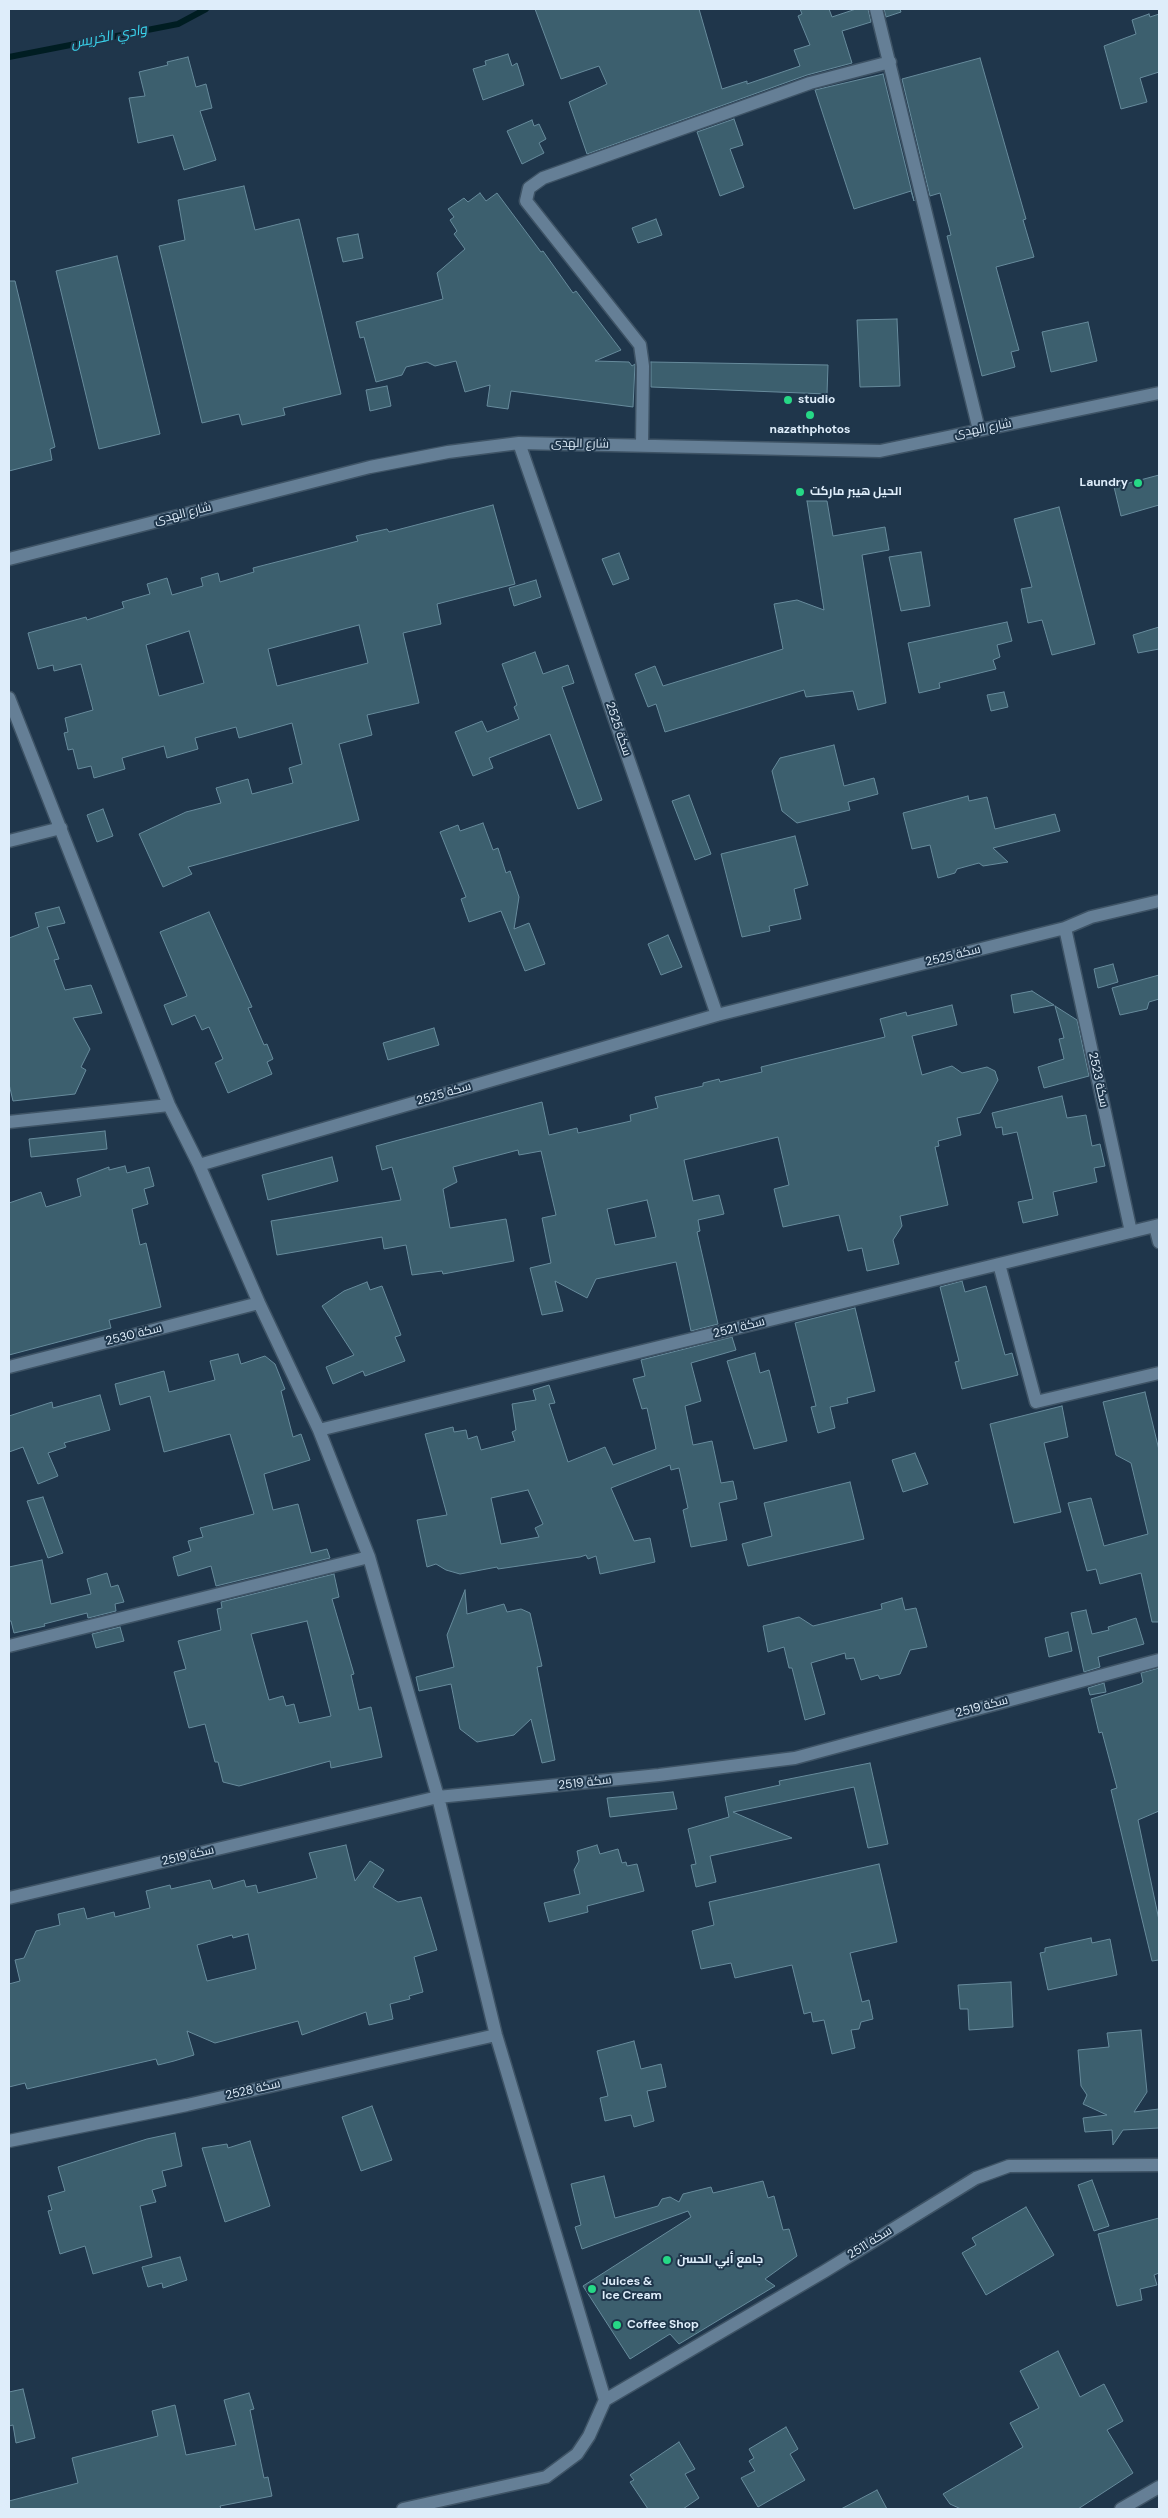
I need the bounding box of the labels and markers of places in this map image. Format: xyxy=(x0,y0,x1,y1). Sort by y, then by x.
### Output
place label: studio xyxy=(798,393,835,407)
marker: studio xyxy=(782,394,794,406)
marker: nazathphotos xyxy=(804,409,816,421)
place label: nazathphotos xyxy=(770,423,850,437)
place label: Laundry xyxy=(1079,476,1128,490)
marker: Laundry xyxy=(1132,477,1144,489)
place label: الحيل هيبر ماركت xyxy=(810,485,902,499)
marker: الحيل هيبر ماركت xyxy=(794,486,806,498)
place label: جامع أبي الحسن xyxy=(677,2253,763,2267)
marker: جامع أبي الحسن xyxy=(661,2254,673,2266)
place label: Juices & Ice Cream xyxy=(602,2275,662,2303)
marker: Juices & Ice Cream xyxy=(586,2283,598,2295)
place label: Coffee Shop xyxy=(627,2318,699,2332)
marker: Coffee Shop xyxy=(611,2319,623,2331)

